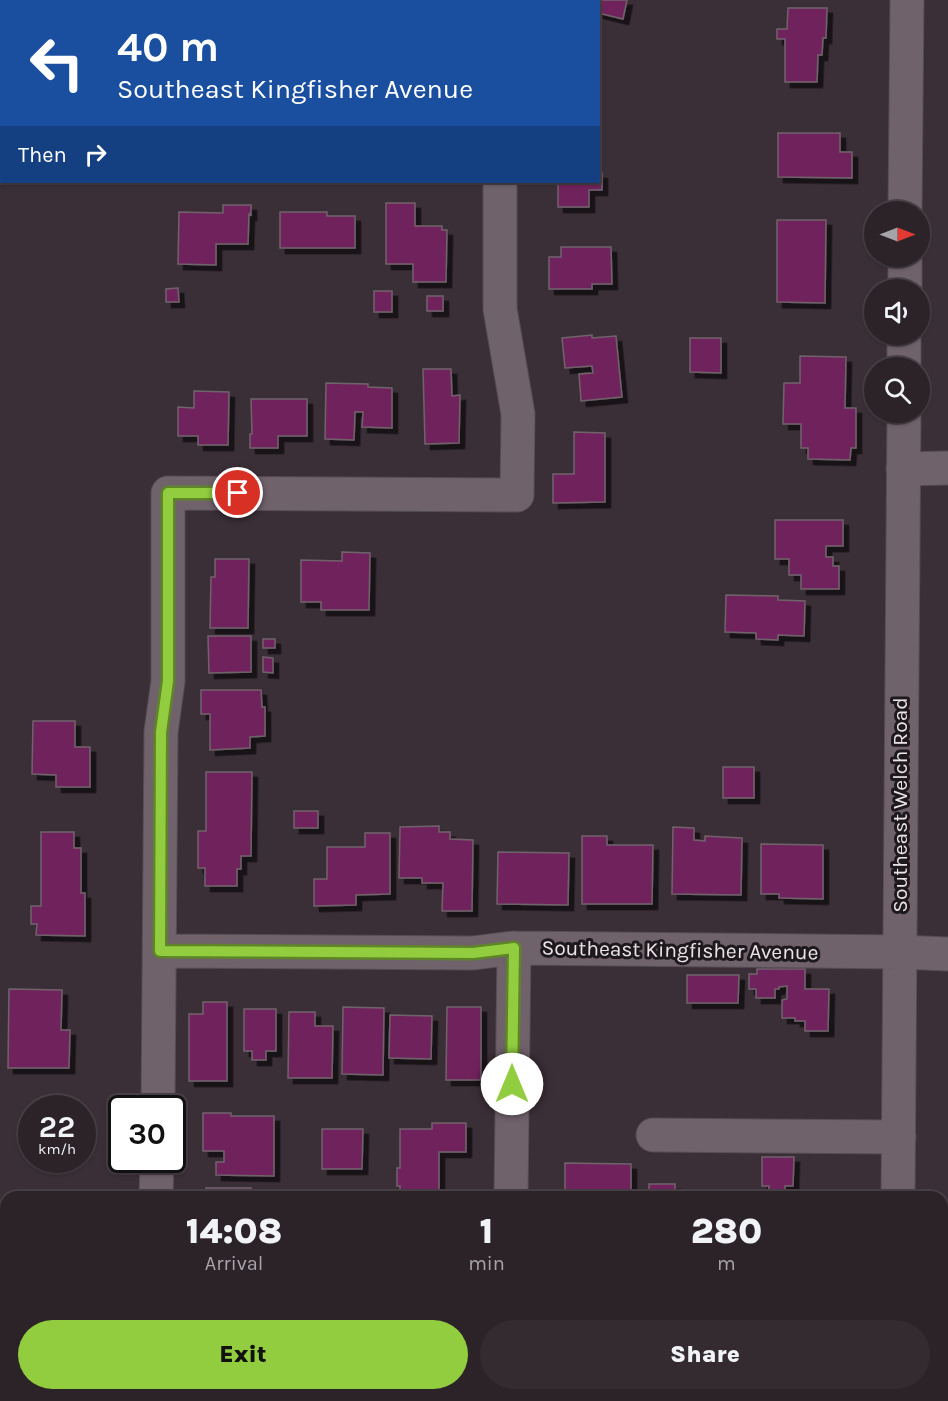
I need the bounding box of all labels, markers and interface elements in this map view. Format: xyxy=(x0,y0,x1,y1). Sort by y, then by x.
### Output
text: 40 m xyxy=(117,22,219,72)
icon: left xyxy=(18,24,96,102)
text: Southeast Kingfisher Avenue xyxy=(117,73,473,105)
icon: right xyxy=(79,138,112,171)
text: Then xyxy=(18,142,67,168)
north arrow xyxy=(864,201,930,267)
map controls xyxy=(864,201,930,423)
button: sound xyxy=(864,279,930,345)
button: search xyxy=(864,357,930,423)
pin xyxy=(212,467,263,518)
icon: arrive xyxy=(221,476,254,509)
street label: Southeast Welch Road xyxy=(888,697,912,913)
street label: Southeast Kingfisher Avenue xyxy=(541,936,819,964)
position arrow xyxy=(480,1052,544,1116)
speed limit sign: 30 xyxy=(108,1095,186,1173)
text: 22 xyxy=(39,1109,75,1145)
text: km/h xyxy=(38,1140,76,1158)
text: 14:08 xyxy=(186,1210,282,1252)
text: 1 xyxy=(480,1210,493,1252)
text: 280 xyxy=(691,1210,762,1252)
text: Arrival xyxy=(205,1252,263,1275)
text: min xyxy=(468,1252,505,1275)
text: m xyxy=(717,1252,736,1275)
button: Exit xyxy=(18,1320,468,1389)
button: Share xyxy=(480,1320,930,1389)

